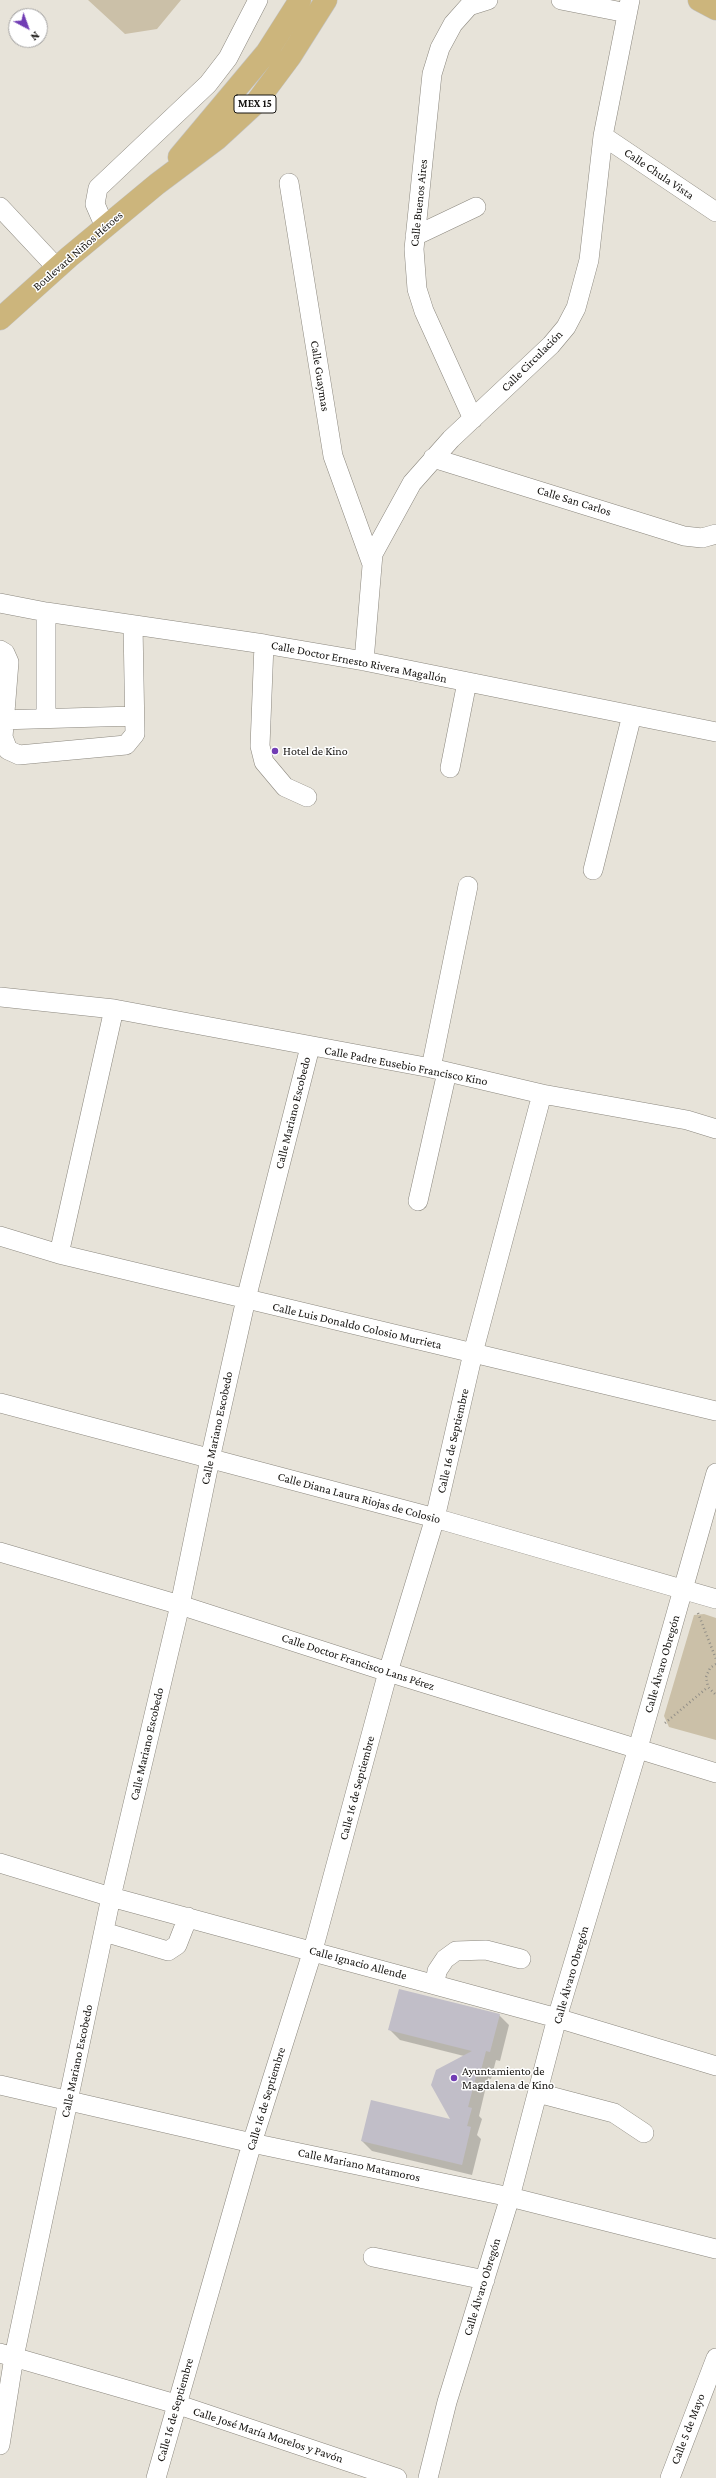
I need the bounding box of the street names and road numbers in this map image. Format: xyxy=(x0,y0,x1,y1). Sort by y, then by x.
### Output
road number: MEX 15 xyxy=(234,95,276,113)
street label: Calle Chula Vista xyxy=(621,145,697,203)
street label: Calle Buenos Aires xyxy=(407,159,431,247)
street label: Boulevard Niños Héroes xyxy=(30,208,126,294)
street label: Calle Circulación xyxy=(498,327,566,395)
street label: Calle Guaymas xyxy=(307,340,333,412)
street label: Calle San Carlos xyxy=(535,483,613,519)
street label: Calle Doctor Ernesto Rivera Magallón xyxy=(270,638,448,686)
street label: Calle Padre Eusebio Francisco Kino xyxy=(323,1043,489,1089)
street label: Calle Mariano Escobedo xyxy=(272,1055,314,1171)
street label: Calle Luis Donaldo Colosio Murrieta xyxy=(271,1299,443,1353)
street label: Calle Mariano Escobedo xyxy=(198,1370,236,1486)
street label: Calle 16 de Septiembre xyxy=(434,1387,472,1495)
street label: Calle Diana Laura Riojas de Colosio xyxy=(276,1469,442,1527)
street label: Calle Álvaro Obregón xyxy=(641,1613,683,1715)
street label: Calle Doctor Francisco Lans Pérez xyxy=(280,1630,436,1694)
street label: Calle Mariano Escobedo xyxy=(127,1686,167,1802)
street label: Calle 16 de Septiembre xyxy=(336,1734,378,1842)
street label: Calle Álvaro Obregón xyxy=(550,1924,592,2026)
street label: Calle Ignacio Allende xyxy=(308,1943,408,1983)
street label: Calle Mariano Escobedo xyxy=(58,2003,96,2119)
street label: Calle 16 de Septiembre xyxy=(243,2046,289,2152)
street label: Calle Mariano Matamoros xyxy=(296,2145,422,2185)
street label: Calle Álvaro Obregón xyxy=(460,2236,504,2338)
street label: Calle 16 de Septiembre xyxy=(153,2356,197,2464)
street label: Calle 5 de Mayo xyxy=(668,2391,708,2467)
street label: Calle José María Morelos y Pavón xyxy=(191,2404,345,2466)

